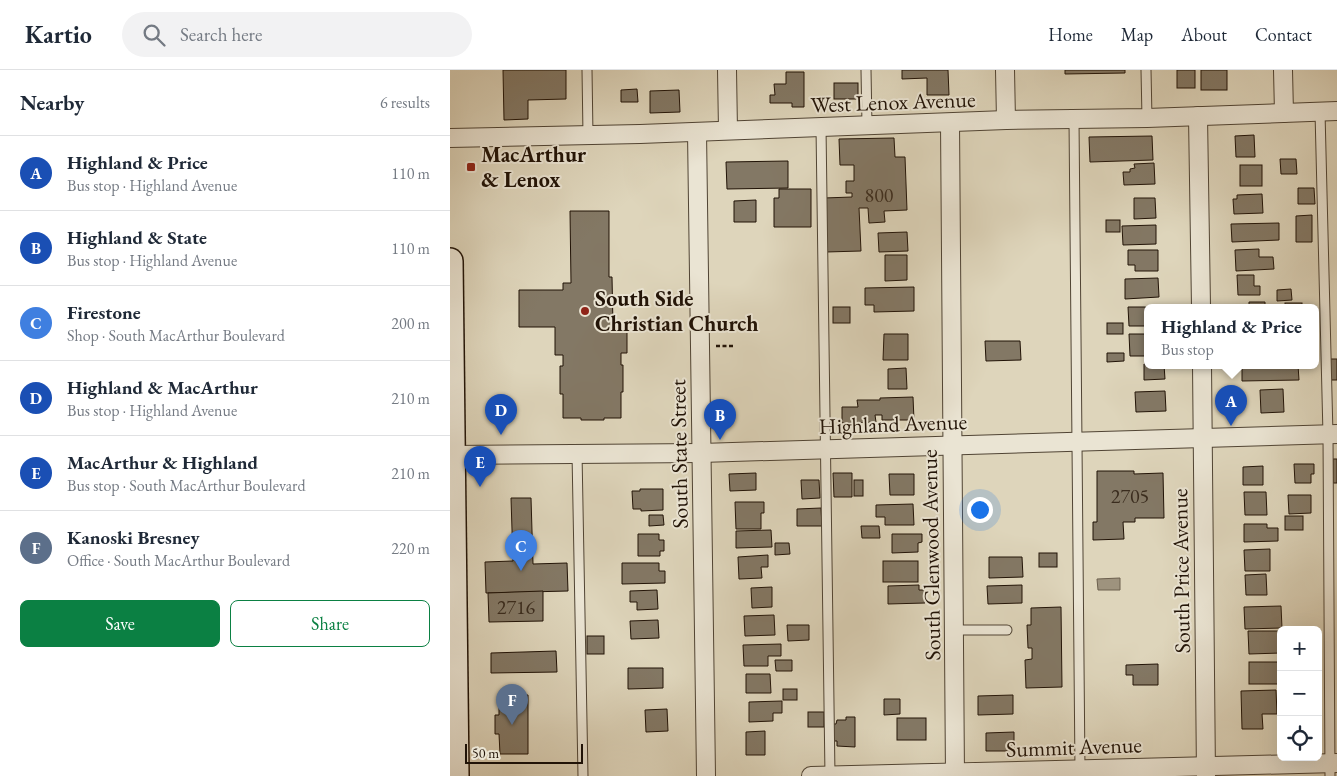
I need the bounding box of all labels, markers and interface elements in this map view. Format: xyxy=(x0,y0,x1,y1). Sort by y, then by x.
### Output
search box xyxy=(122,12,472,57)
text: Kartio xyxy=(25,19,92,50)
icon: search xyxy=(140,21,168,49)
text: Search here xyxy=(180,22,262,47)
text: Home xyxy=(1048,23,1093,46)
text: Map xyxy=(1121,23,1153,46)
text: About xyxy=(1181,23,1227,46)
text: Contact xyxy=(1255,23,1312,46)
street label: West Lenox Avenue xyxy=(810,85,976,119)
text: Nearby xyxy=(20,89,84,116)
text: 6 results xyxy=(380,92,430,113)
place label: MacArthur & Lenox xyxy=(481,140,587,194)
text: Highland & Price xyxy=(67,150,208,175)
marker: MacArthur & Lenox xyxy=(465,161,477,173)
text: A xyxy=(30,163,42,184)
text: 110 m xyxy=(391,163,430,184)
text: Bus stop · Highland Avenue xyxy=(67,175,237,196)
house number: 800 xyxy=(865,182,894,208)
text: Highland & State xyxy=(67,225,207,250)
text: B xyxy=(31,238,41,259)
text: 110 m xyxy=(391,238,430,259)
text: Bus stop · Highland Avenue xyxy=(67,250,237,271)
place label: South Side Christian Church xyxy=(595,284,758,338)
text: Firestone xyxy=(67,300,141,325)
popup xyxy=(1144,304,1319,369)
marker: South Side Christian Church xyxy=(579,305,591,317)
text: C xyxy=(30,313,42,334)
text: 200 m xyxy=(391,313,430,334)
text: Highland & Price xyxy=(1161,314,1302,339)
text: Shop · South MacArthur Boulevard xyxy=(67,325,285,346)
text: Bus stop xyxy=(1161,339,1214,360)
text: Highland & MacArthur xyxy=(67,375,258,400)
street label: South State Street xyxy=(663,379,695,529)
pin: A xyxy=(1215,385,1247,426)
text: D xyxy=(30,388,42,409)
text: 210 m xyxy=(391,388,430,409)
pin: D xyxy=(485,394,517,435)
pin: B xyxy=(704,399,736,440)
text: Bus stop · Highland Avenue xyxy=(67,400,237,421)
street label: Highland Avenue xyxy=(818,407,968,441)
pin: E xyxy=(464,446,496,487)
street label: South Glenwood Avenue xyxy=(915,449,947,661)
text: MacArthur & Highland xyxy=(67,450,258,475)
text: E xyxy=(31,463,41,484)
text: 210 m xyxy=(391,463,430,484)
text: Bus stop · South MacArthur Boulevard xyxy=(67,475,306,496)
house number: 2705 xyxy=(1111,483,1149,509)
street label: South Price Avenue xyxy=(1165,488,1197,654)
your location xyxy=(967,497,993,523)
text: Kanoski Bresney xyxy=(67,525,200,550)
pin: C xyxy=(505,530,537,571)
text: F xyxy=(32,538,40,559)
text: 220 m xyxy=(391,538,430,559)
text: Office · South MacArthur Boulevard xyxy=(67,550,290,571)
house number: 2716 xyxy=(497,594,536,620)
button: Save xyxy=(20,600,220,647)
button: Share xyxy=(230,600,430,647)
map controls xyxy=(1277,626,1322,761)
button: + xyxy=(1277,626,1322,671)
button: − xyxy=(1277,671,1322,716)
pin: F xyxy=(496,684,528,725)
button: locate xyxy=(1277,716,1322,761)
street label: Summit Avenue xyxy=(1006,730,1143,764)
scale bar xyxy=(465,741,582,764)
text: 50 m xyxy=(472,744,499,762)

